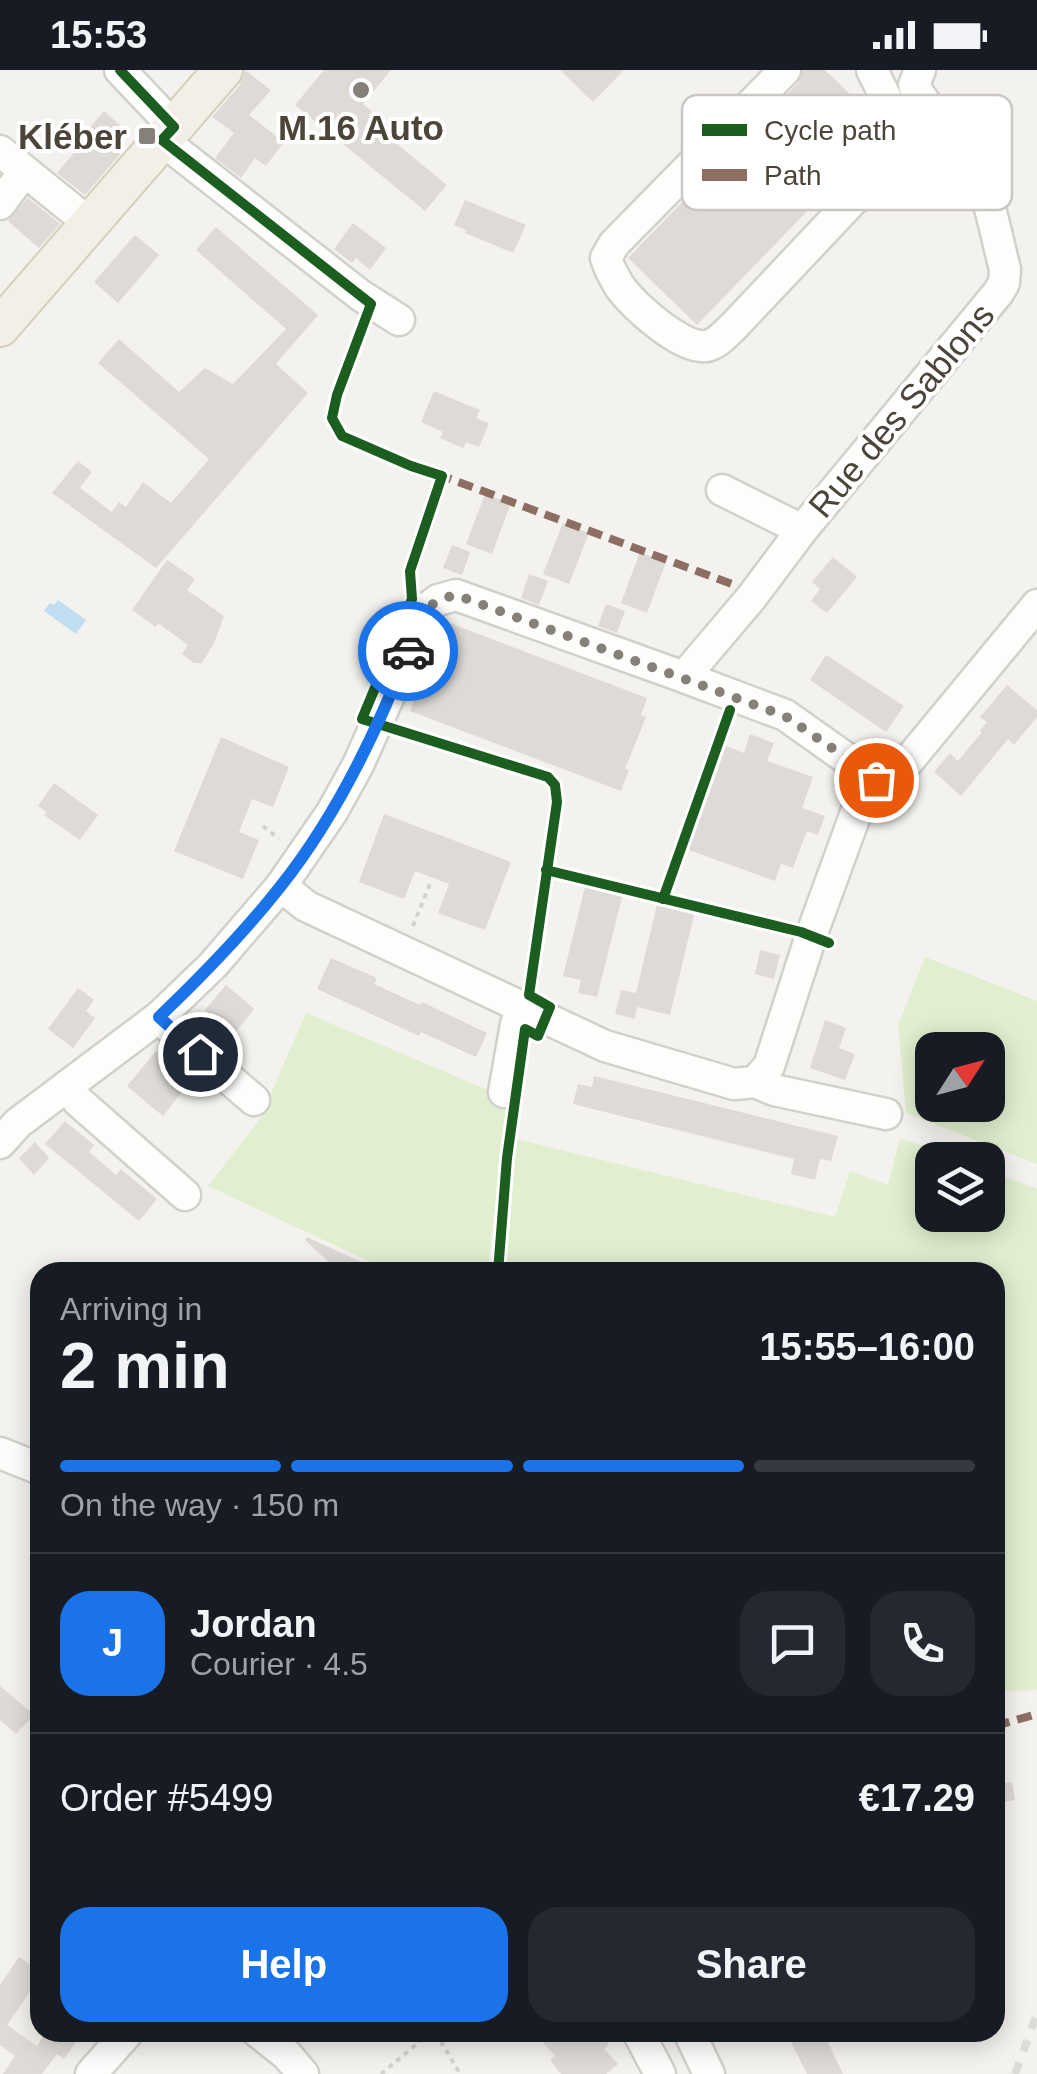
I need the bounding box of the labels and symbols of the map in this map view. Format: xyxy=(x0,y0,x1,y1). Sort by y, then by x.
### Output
marker: M.16 Auto xyxy=(350,79,372,101)
legend xyxy=(682,95,1012,210)
place label: M.16 Auto xyxy=(278,108,444,147)
text: Cycle path xyxy=(764,115,896,146)
place label: Kléber xyxy=(18,117,127,156)
marker: Kléber xyxy=(136,125,158,147)
text: Path xyxy=(764,160,822,191)
street label: Rue des Sablons xyxy=(800,295,1002,525)
courier xyxy=(358,601,458,701)
pin xyxy=(834,738,919,823)
pin xyxy=(158,1012,243,1097)
north arrow xyxy=(915,1032,1005,1122)

